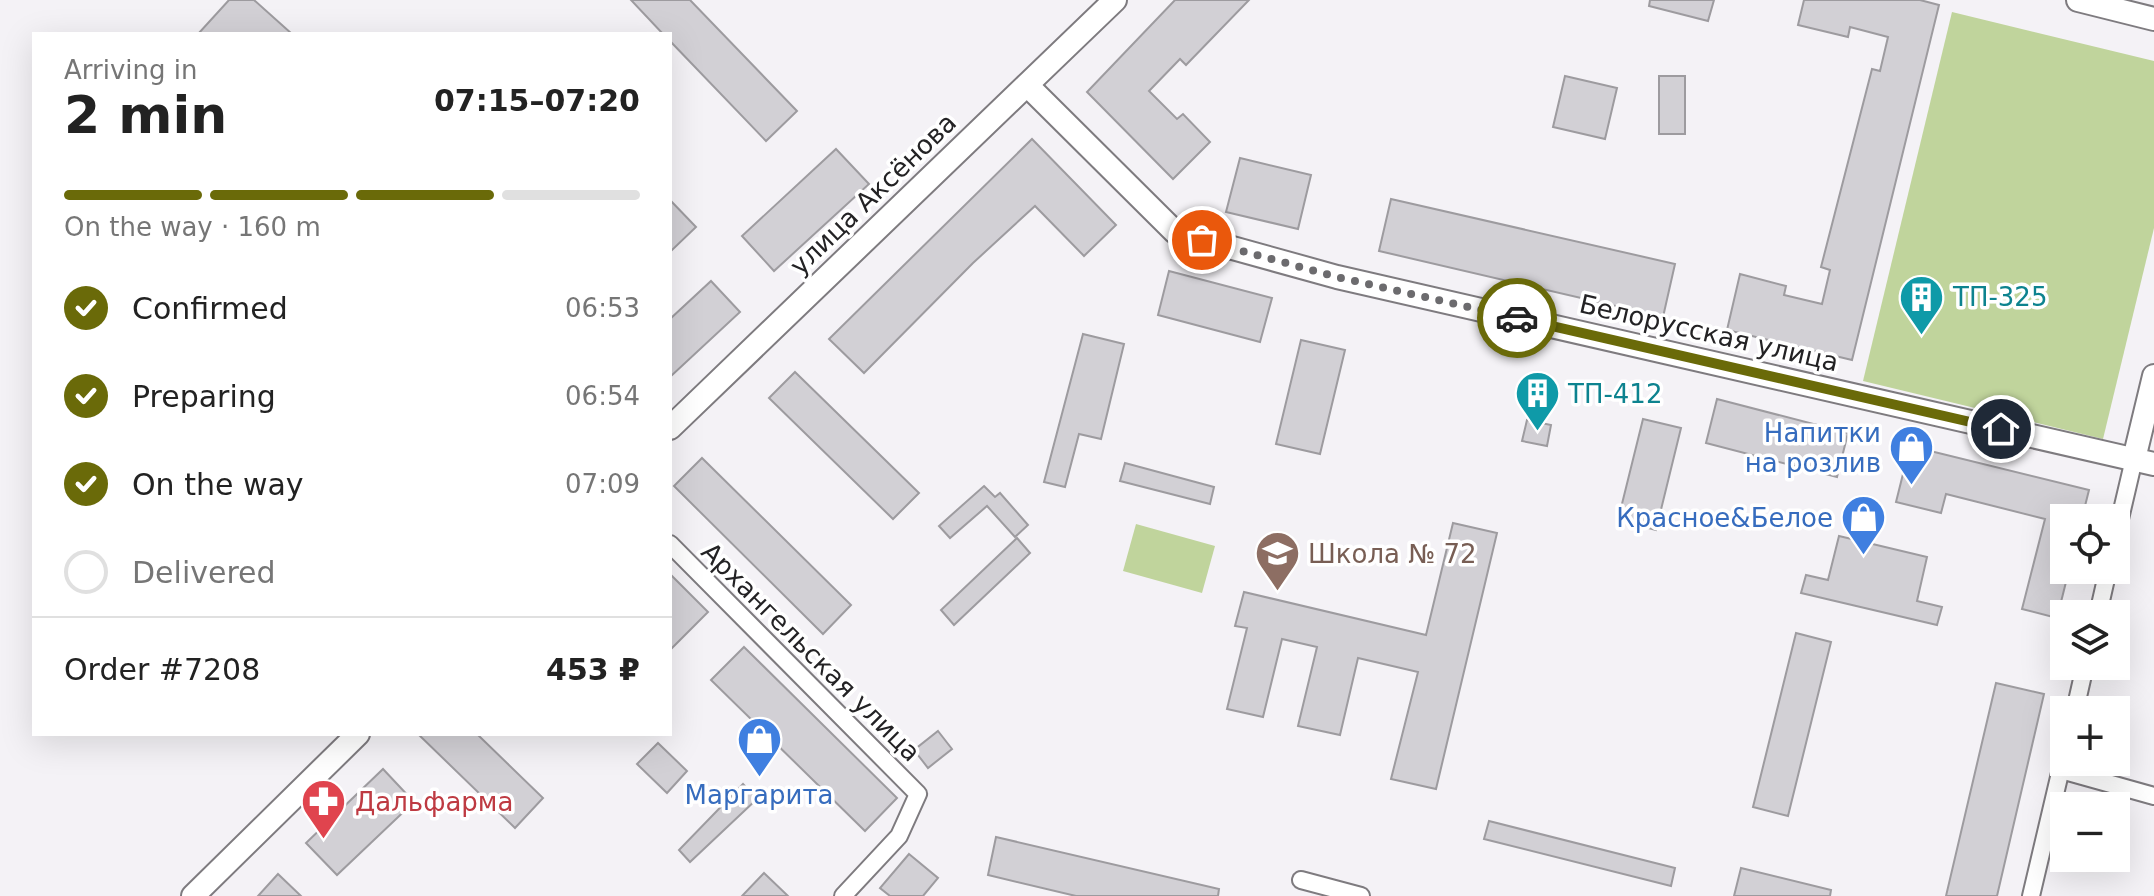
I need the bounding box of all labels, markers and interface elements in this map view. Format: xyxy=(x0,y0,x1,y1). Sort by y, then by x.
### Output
text: Arriving in xyxy=(64,55,198,85)
text: 07:15–07:20 xyxy=(434,83,640,118)
text: 2 min xyxy=(64,85,227,145)
street label: улица Аксёнова xyxy=(784,107,962,281)
pin xyxy=(1168,206,1236,274)
text: On the way · 160 m xyxy=(64,212,321,242)
icon: bag xyxy=(1180,218,1224,262)
building icon: ТП-325 xyxy=(1898,273,1946,336)
courier xyxy=(1477,278,1557,358)
place label: ТП-325 xyxy=(1952,282,2047,312)
icon: check xyxy=(64,286,108,330)
street label: Белорусская улица xyxy=(1577,289,1841,377)
text: Confirmed xyxy=(132,291,288,326)
text: 06:53 xyxy=(565,293,640,323)
icon: car xyxy=(1495,296,1539,340)
building icon: ТП-412 xyxy=(1513,370,1561,433)
icon: check xyxy=(64,374,108,418)
text: Preparing xyxy=(132,379,276,414)
place label: ТП-412 xyxy=(1567,379,1662,409)
text: 06:54 xyxy=(565,381,640,411)
pin xyxy=(1967,395,2035,463)
icon: home xyxy=(1979,407,2023,451)
place label: Напитки на розлив xyxy=(1745,418,1881,478)
shop icon: Напитки на розлив xyxy=(1888,424,1936,487)
icon: check xyxy=(64,462,108,506)
text: On the way xyxy=(132,467,304,502)
text: 07:09 xyxy=(565,469,640,499)
shop icon: Красное&Белое xyxy=(1840,494,1888,557)
place label: Красное&Белое xyxy=(1616,503,1833,533)
map controls xyxy=(2050,504,2130,872)
button: locate xyxy=(2050,504,2130,584)
school or university icon: Школа № 72 xyxy=(1253,530,1301,593)
street label: Архангельская улица xyxy=(696,537,926,767)
place label: Школа № 72 xyxy=(1308,539,1477,569)
text: Delivered xyxy=(132,555,276,590)
button: layers xyxy=(2050,600,2130,680)
text: Order #7208 xyxy=(64,652,260,687)
text: 453 ₽ xyxy=(546,652,640,687)
button: + xyxy=(2050,696,2130,776)
shop icon: Маргарита xyxy=(735,716,783,779)
pharmacy icon: Дальфарма xyxy=(300,778,348,841)
place label: Маргарита xyxy=(685,780,833,810)
place label: Дальфарма xyxy=(355,787,513,817)
button: − xyxy=(2050,792,2130,872)

